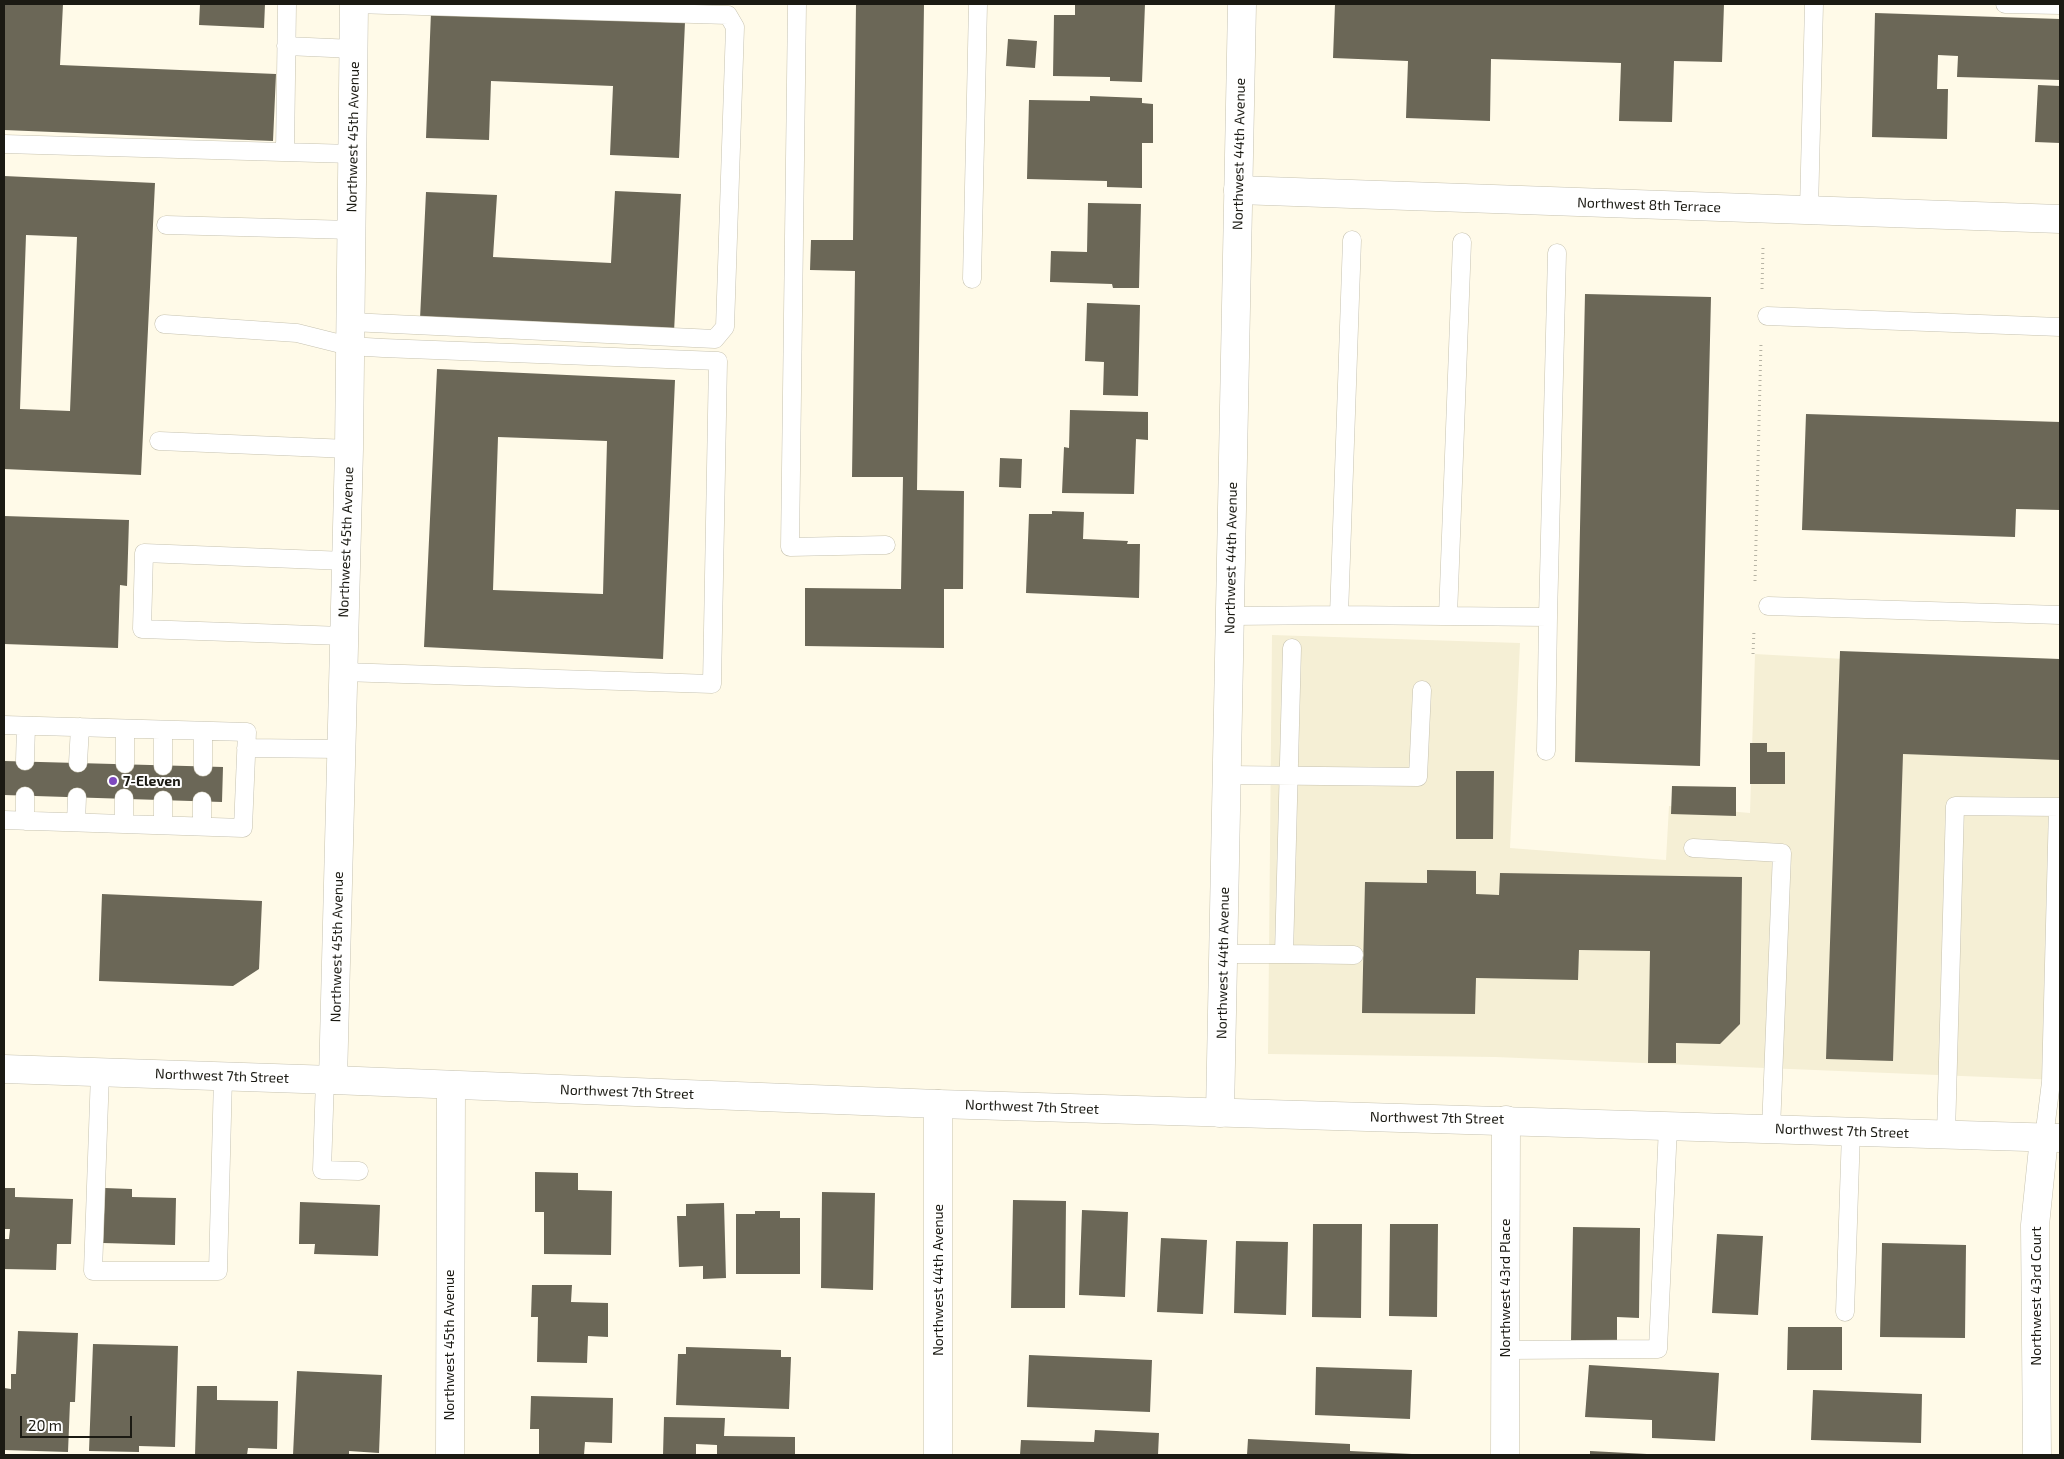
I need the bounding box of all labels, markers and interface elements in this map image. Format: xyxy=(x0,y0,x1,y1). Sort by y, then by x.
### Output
street label: Northwest 45th Avenue xyxy=(343,61,363,213)
street label: Northwest 44th Avenue xyxy=(1229,78,1249,230)
street label: Northwest 8th Terrace xyxy=(1577,194,1721,216)
street label: Northwest 45th Avenue xyxy=(335,466,357,618)
street label: Northwest 44th Avenue xyxy=(1221,482,1241,634)
place label: 7-Eleven xyxy=(123,773,181,789)
marker: 7-Eleven xyxy=(107,775,119,787)
street label: Northwest 45th Avenue xyxy=(327,871,347,1023)
street label: Northwest 44th Avenue xyxy=(1213,887,1233,1039)
street label: Northwest 7th Street xyxy=(155,1065,289,1087)
street label: Northwest 7th Street xyxy=(560,1081,694,1103)
street label: Northwest 7th Street xyxy=(965,1096,1099,1118)
street label: Northwest 7th Street xyxy=(1370,1108,1504,1128)
street label: Northwest 7th Street xyxy=(1775,1120,1909,1142)
street label: Northwest 44th Avenue xyxy=(930,1204,946,1356)
street label: Northwest 43rd Place xyxy=(1497,1219,1513,1357)
street label: Northwest 43rd Court xyxy=(2028,1226,2044,1366)
street label: Northwest 45th Avenue xyxy=(441,1269,457,1421)
scale bar xyxy=(22,1406,135,1438)
text: 20 m xyxy=(28,1416,62,1434)

